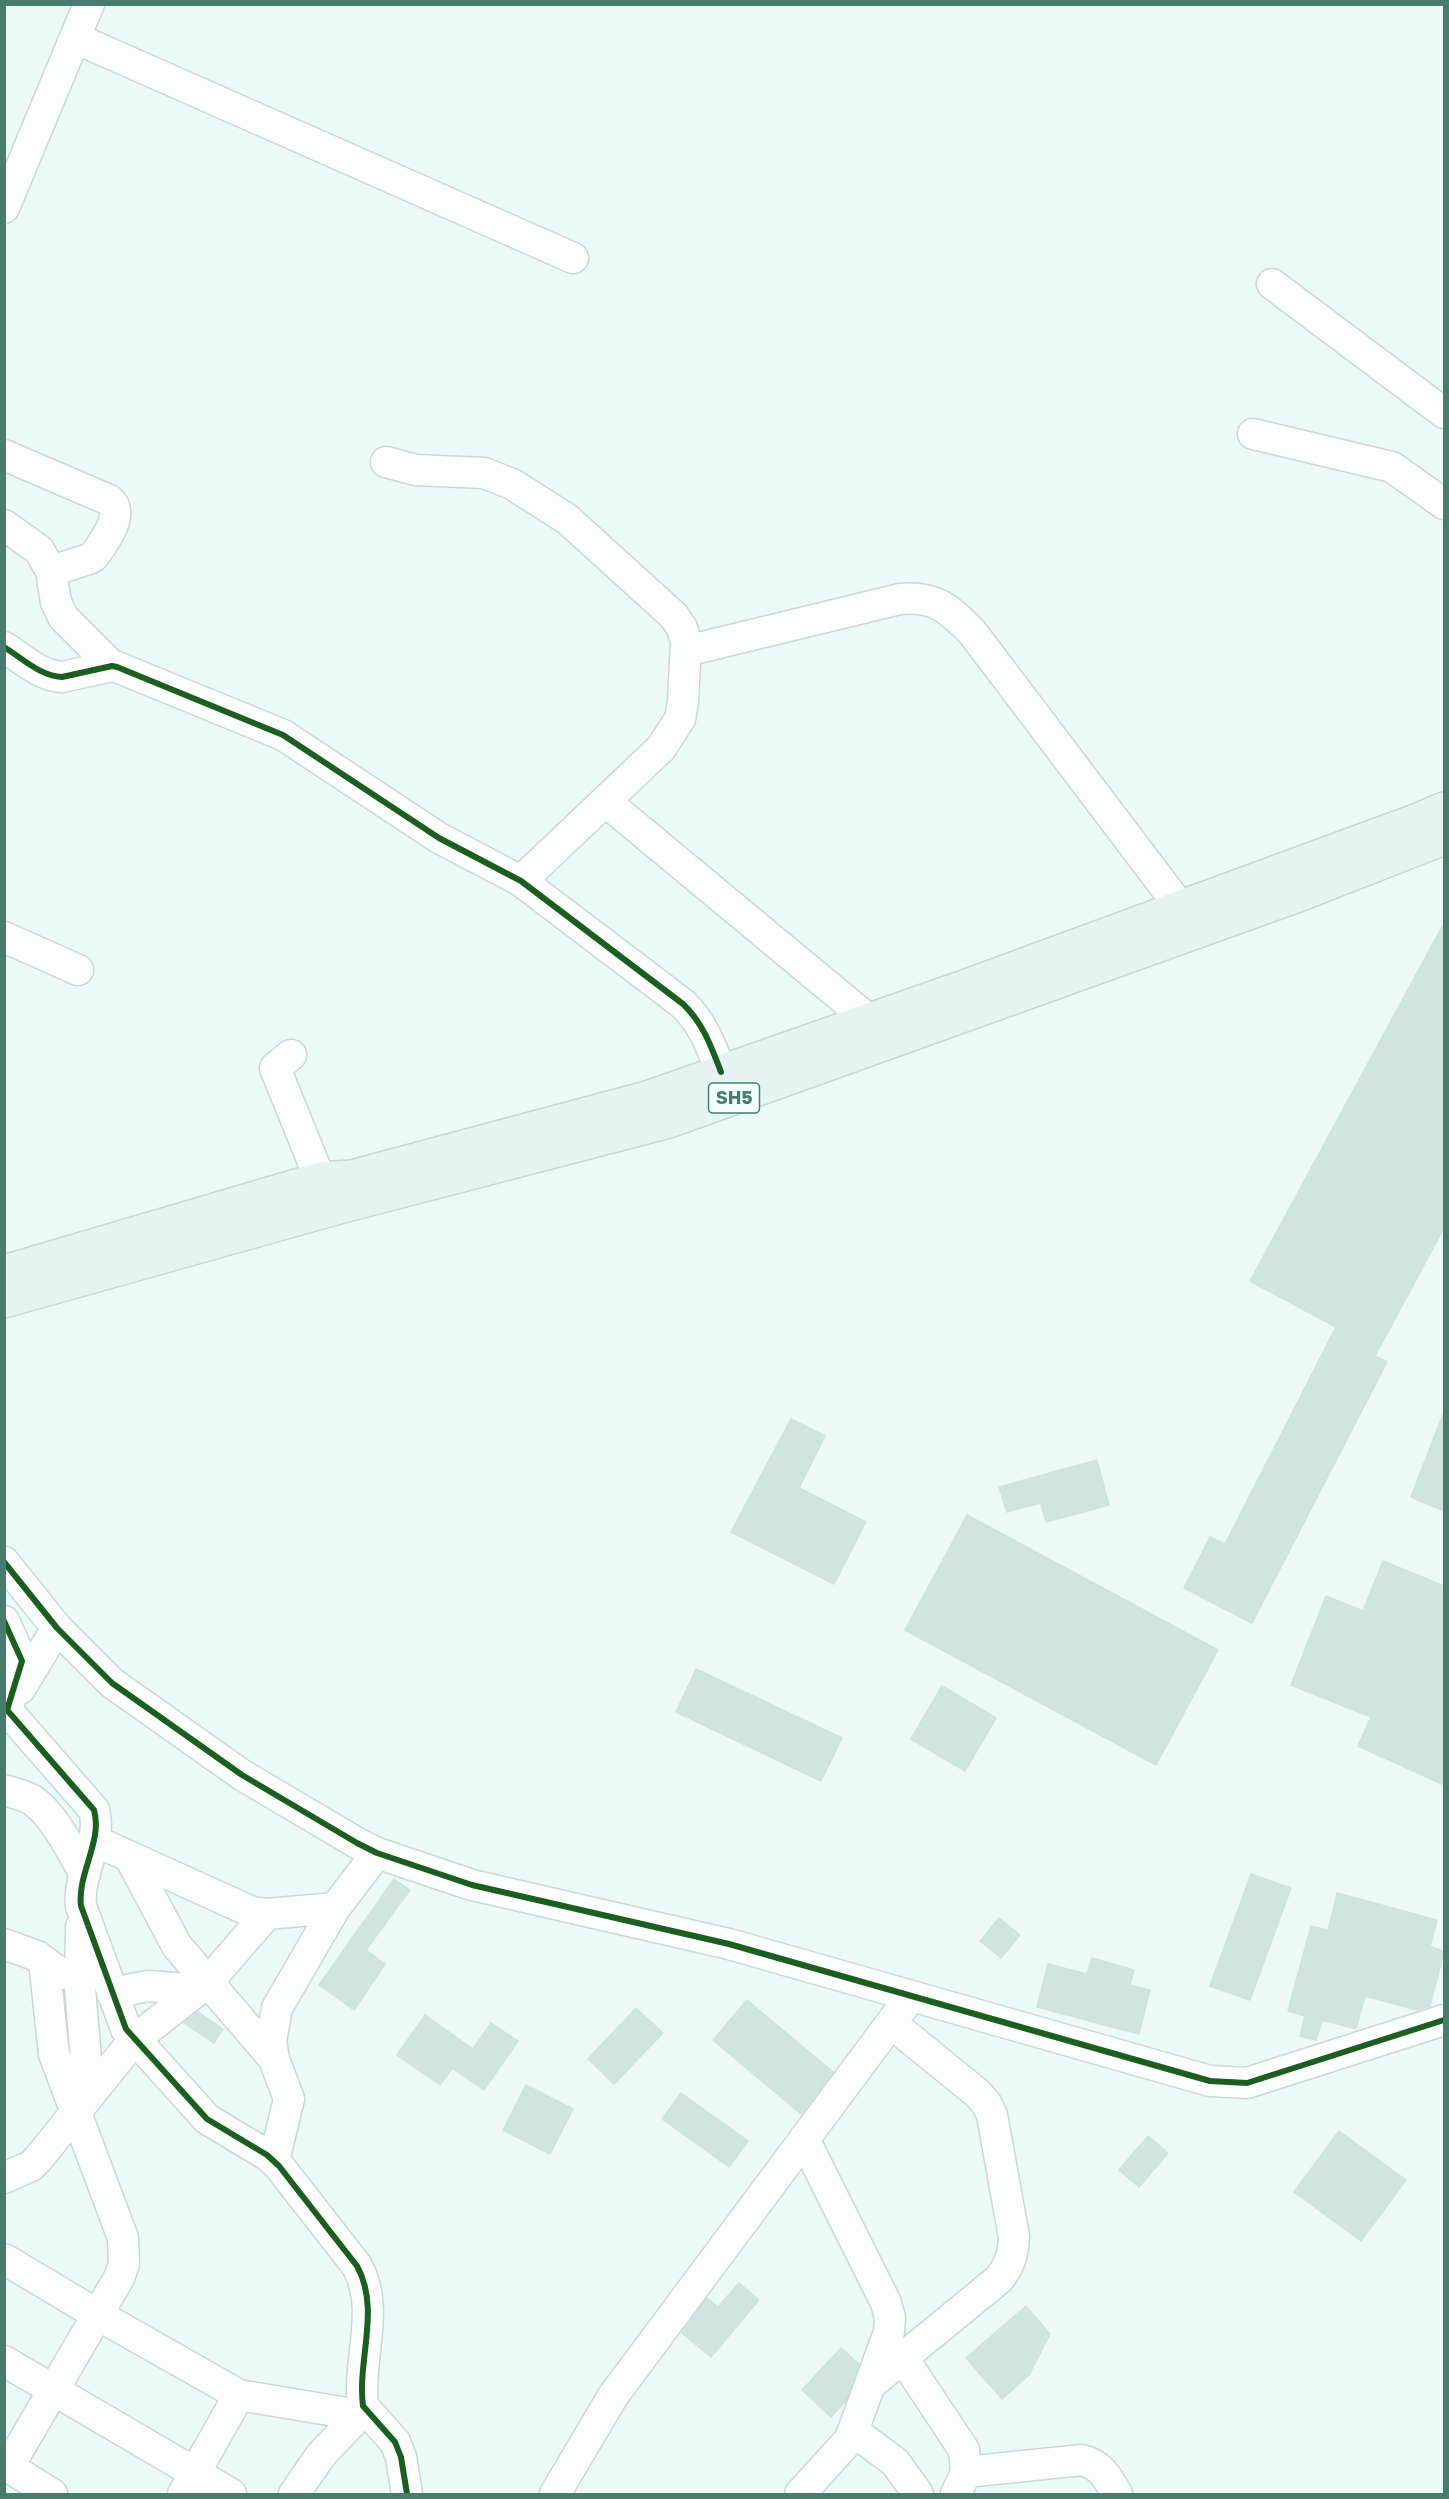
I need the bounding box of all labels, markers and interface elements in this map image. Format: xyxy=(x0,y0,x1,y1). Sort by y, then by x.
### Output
road number: SH5 xyxy=(708,1083,760,1113)

